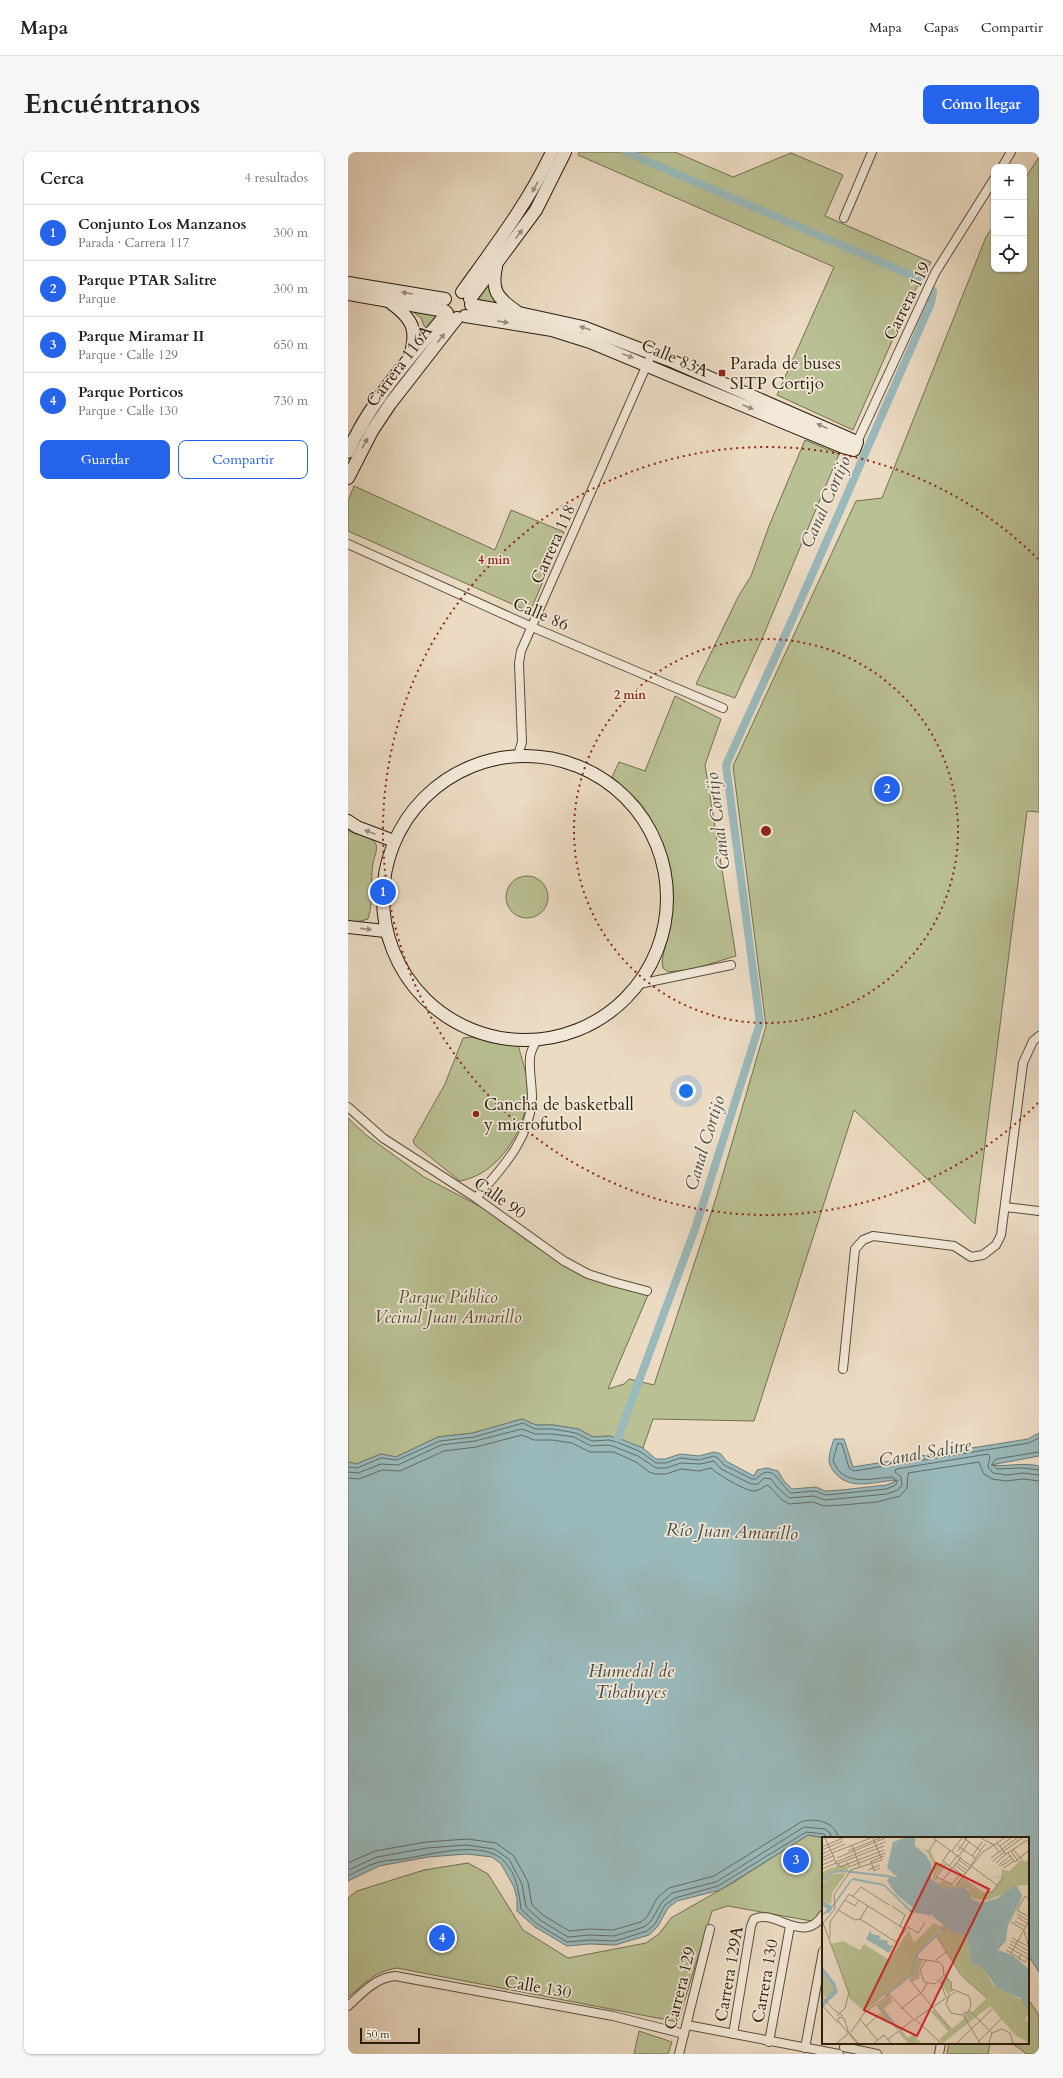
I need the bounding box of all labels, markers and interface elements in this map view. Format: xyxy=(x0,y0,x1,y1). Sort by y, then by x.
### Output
text: Mapa xyxy=(20,15,68,41)
text: Mapa xyxy=(869,18,902,37)
text: Capas xyxy=(924,18,959,37)
text: Compartir xyxy=(981,18,1043,37)
text: Encuéntranos xyxy=(24,85,200,123)
button: Cómo llegar xyxy=(923,85,1039,124)
map controls xyxy=(991,164,1027,272)
button: + xyxy=(991,164,1027,200)
text: Cerca xyxy=(40,167,84,190)
text: 4 resultados xyxy=(244,169,308,187)
one-way arrow xyxy=(531,181,538,193)
button: − xyxy=(991,200,1027,236)
text: Conjunto Los Manzanos xyxy=(78,214,246,234)
text: 1 xyxy=(50,224,56,242)
text: 300 m xyxy=(274,224,308,242)
one-way arrow xyxy=(515,229,524,240)
text: Parada · Carrera 117 xyxy=(78,234,189,252)
button: locate xyxy=(991,236,1027,272)
street label: Carrera 119 xyxy=(878,258,936,344)
text: Parque PTAR Salitre xyxy=(78,270,217,290)
text: 2 xyxy=(50,280,56,298)
text: 300 m xyxy=(274,280,308,298)
text: Parque xyxy=(78,290,116,308)
one-way arrow xyxy=(400,290,413,296)
one-way arrow xyxy=(497,319,509,325)
street label: Carrera 116A xyxy=(361,320,438,412)
one-way arrow xyxy=(579,324,591,330)
text: Parque Miramar II xyxy=(78,326,204,346)
one-way arrow xyxy=(437,333,446,344)
street label: Calle 83A xyxy=(638,334,713,383)
text: 3 xyxy=(50,336,56,354)
text: 650 m xyxy=(274,336,308,354)
text: Parque · Calle 129 xyxy=(78,346,178,364)
place label: Parada de buses SITP Cortijo xyxy=(730,352,841,395)
one-way arrow xyxy=(623,354,635,360)
marker: Parada de buses SITP Cortijo xyxy=(717,368,727,378)
text: Parque Porticos xyxy=(78,382,183,402)
text: 4 xyxy=(50,392,56,410)
text: 730 m xyxy=(274,392,308,410)
text: Parque · Calle 130 xyxy=(78,402,178,420)
one-way arrow xyxy=(742,403,754,410)
one-way arrow xyxy=(816,423,827,429)
one-way arrow xyxy=(361,437,368,449)
button: Guardar xyxy=(40,440,170,479)
button: Compartir xyxy=(178,440,308,479)
water label: Canal Cortijo xyxy=(795,452,857,552)
street label: Carrera 118 xyxy=(525,501,581,587)
text: 4 min xyxy=(478,552,510,568)
street label: Calle 86 xyxy=(509,592,573,636)
text: 2 min xyxy=(614,687,646,703)
water label: Canal Cortijo xyxy=(700,771,736,871)
pin: 2 xyxy=(874,774,900,804)
centre of rings xyxy=(759,824,773,838)
one-way arrow xyxy=(364,828,376,834)
pin: 1 xyxy=(370,877,396,907)
one-way arrow xyxy=(360,926,372,933)
your location xyxy=(676,1081,696,1101)
water label: Canal Cortijo xyxy=(679,1092,731,1194)
place label: Cancha de basketball y microfutbol xyxy=(483,1093,634,1136)
marker: Cancha de basketball y microfutbol xyxy=(471,1109,481,1119)
street label: Calle 90 xyxy=(469,1172,531,1224)
park label: Parque Público Vecinal Juan Amarillo xyxy=(374,1286,522,1329)
water label: Canal Salitre xyxy=(877,1432,974,1473)
water label: Río Juan Amarillo xyxy=(665,1517,799,1547)
water label: Humedal de Tibabuyes xyxy=(588,1659,675,1705)
inset map xyxy=(822,1837,1029,2044)
pin: 3 xyxy=(783,1845,809,1875)
pin: 4 xyxy=(429,1923,455,1953)
street label: Carrera 129A xyxy=(709,1923,749,2024)
street label: Carrera 130 xyxy=(746,1937,784,2025)
street label: Carrera 129 xyxy=(659,1944,701,2032)
street label: Calle 130 xyxy=(503,1970,573,2004)
scale bar xyxy=(360,2026,420,2045)
text: 50 m xyxy=(366,2027,390,2042)

